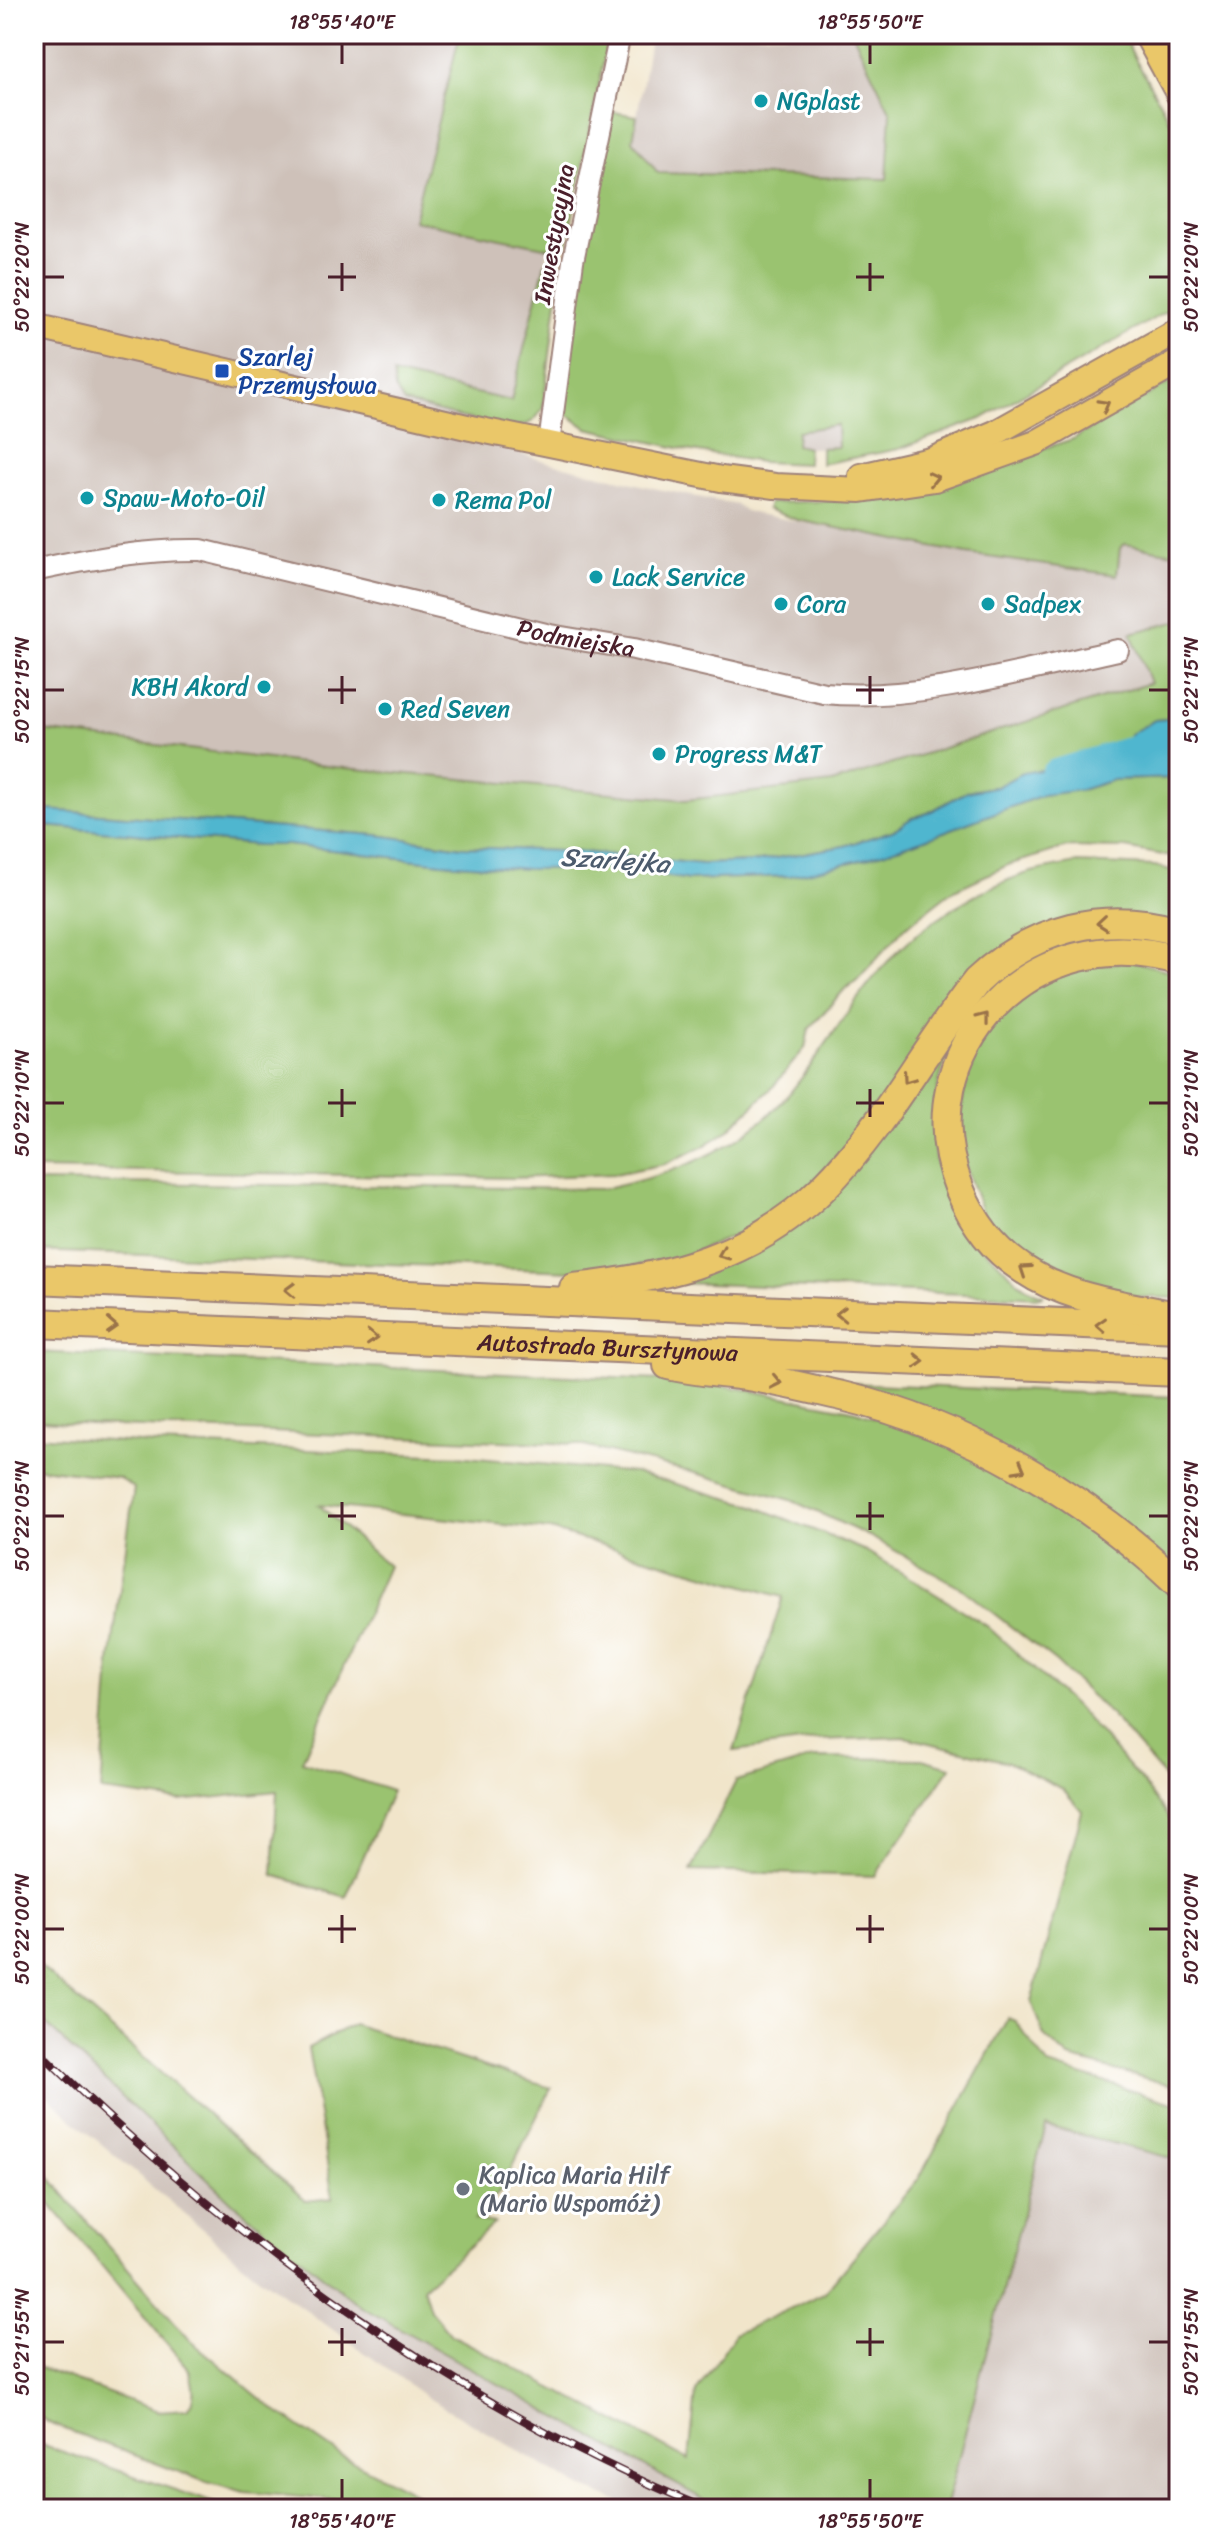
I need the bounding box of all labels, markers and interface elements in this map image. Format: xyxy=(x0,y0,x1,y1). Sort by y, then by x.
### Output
text: 18°55'40"E xyxy=(289,5,397,40)
text: 18°55'50"E xyxy=(817,5,925,40)
place label: NGplast xyxy=(777,80,860,122)
marker: NGplast xyxy=(752,92,770,110)
street label: Inwestycyjna xyxy=(521,161,587,308)
text: 50°22'20"N xyxy=(5,222,40,332)
text: 50°22'20"N xyxy=(1174,222,1209,332)
place label: Szarlej Przemysłowa xyxy=(238,336,377,406)
marker: Szarlej Przemysłowa xyxy=(213,362,231,380)
one-way arrow xyxy=(1095,399,1110,415)
one-way arrow xyxy=(926,470,939,487)
place label: Spaw-Moto-Oil xyxy=(103,477,266,519)
place label: Rema Pol xyxy=(455,479,553,521)
marker: Spaw-Moto-Oil xyxy=(78,489,96,507)
marker: Rema Pol xyxy=(430,491,448,509)
place label: Lack Service xyxy=(612,556,745,598)
marker: Lack Service xyxy=(587,568,605,586)
place label: Cora xyxy=(797,583,847,625)
place label: Sadpex xyxy=(1004,583,1082,625)
marker: Cora xyxy=(772,595,790,613)
marker: Sadpex xyxy=(979,595,997,613)
street label: Podmiejska xyxy=(513,607,638,670)
text: 50°22'15"N xyxy=(5,636,40,743)
text: 50°22'15"N xyxy=(1174,636,1209,743)
place label: KBH Akord xyxy=(132,666,249,708)
marker: KBH Akord xyxy=(255,678,273,696)
place label: Red Seven xyxy=(401,688,510,730)
marker: Red Seven xyxy=(376,700,394,718)
place label: Progress M&T xyxy=(675,733,823,775)
marker: Progress M&T xyxy=(650,745,668,763)
water label: Szarlejka xyxy=(559,833,674,887)
one-way arrow xyxy=(1095,914,1108,931)
one-way arrow xyxy=(974,1013,989,1027)
text: 50°22'10"N xyxy=(5,1049,40,1157)
text: 50°22'10"N xyxy=(1174,1049,1209,1157)
one-way arrow xyxy=(903,1069,918,1083)
one-way arrow xyxy=(717,1245,731,1261)
one-way arrow xyxy=(1020,1265,1034,1280)
one-way arrow xyxy=(283,1281,296,1298)
one-way arrow xyxy=(834,1305,847,1322)
one-way arrow xyxy=(1094,1316,1107,1333)
one-way arrow xyxy=(106,1318,119,1335)
street label: Autostrada Bursztynowa xyxy=(475,1321,740,1374)
one-way arrow xyxy=(366,1329,379,1346)
one-way arrow xyxy=(913,1353,926,1370)
one-way arrow xyxy=(769,1373,782,1390)
one-way arrow xyxy=(1011,1458,1026,1474)
text: 50°22'05"N xyxy=(5,1460,40,1571)
text: 50°22'05"N xyxy=(1174,1460,1209,1571)
text: 50°22'00"N xyxy=(5,1873,40,1985)
text: 50°22'00"N xyxy=(1174,1873,1209,1985)
place label: Kaplica Maria Hilf (Mario Wspomóż) xyxy=(479,2154,672,2224)
marker: Kaplica Maria Hilf (Mario Wspomóż) xyxy=(454,2180,472,2198)
text: 50°21'55"N xyxy=(5,2288,40,2396)
text: 50°21'55"N xyxy=(1174,2288,1209,2396)
text: 18°55'40"E xyxy=(289,2504,397,2539)
text: 18°55'50"E xyxy=(817,2504,925,2539)

